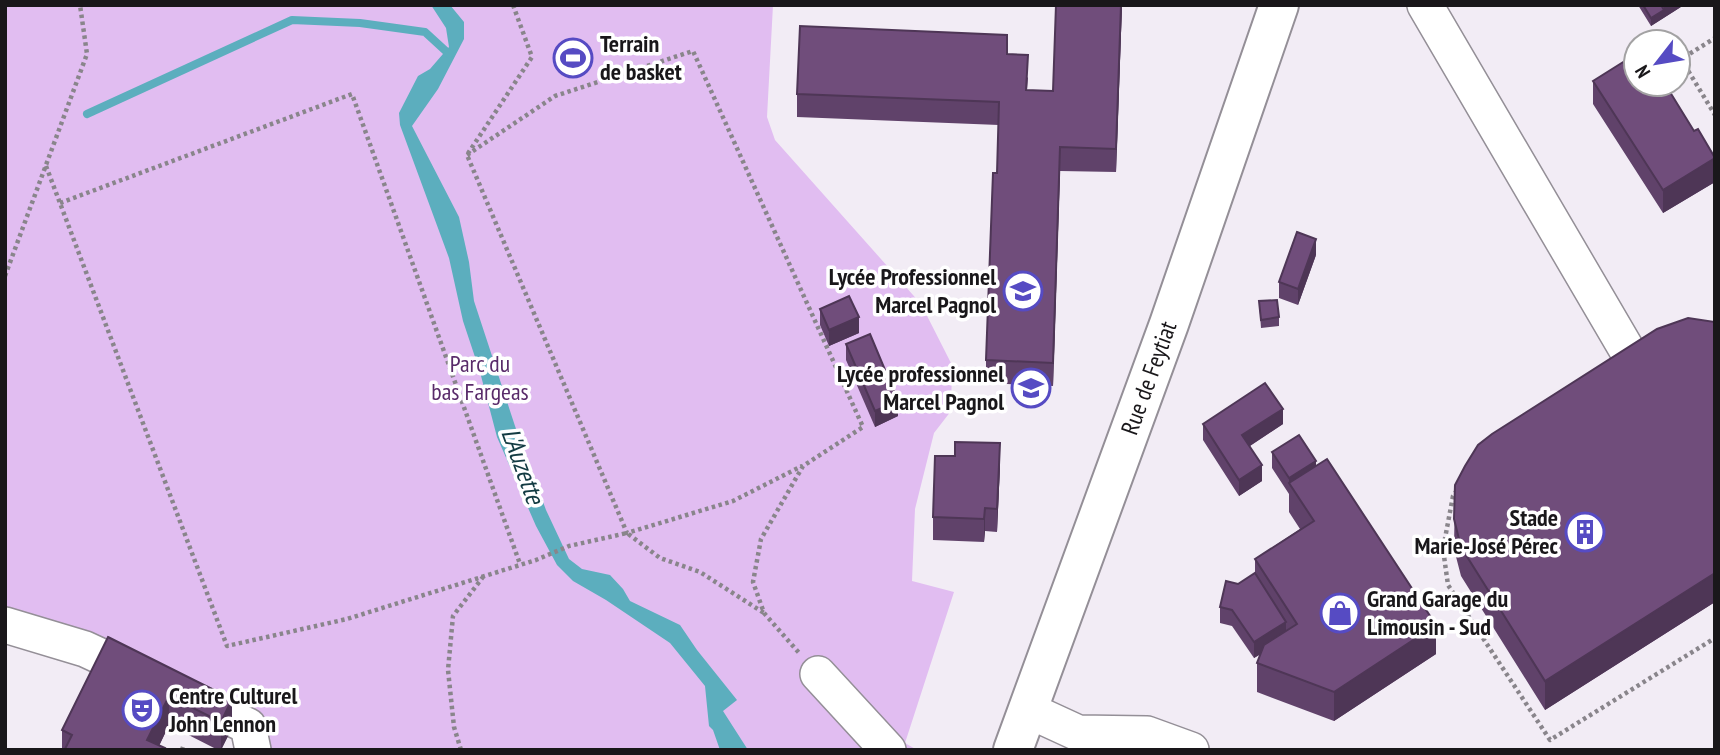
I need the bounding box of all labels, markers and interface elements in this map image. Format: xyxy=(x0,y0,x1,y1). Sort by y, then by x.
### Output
place label: Terrain de basket xyxy=(600,28,682,87)
north arrow xyxy=(1622,28,1692,98)
sports icon: Terrain de basket xyxy=(552,37,594,79)
text: N xyxy=(1629,61,1655,82)
place label: Lycée Professionnel Marcel Pagnol xyxy=(829,261,996,320)
school or university icon: Lycée Professionnel Marcel Pagnol xyxy=(1002,270,1044,312)
street label: Rue de Feytiat xyxy=(1114,316,1184,439)
park label: Parc du bas Fargeas xyxy=(431,348,529,407)
place label: Lycée professionnel Marcel Pagnol xyxy=(837,358,1004,417)
school or university icon: Lycée professionnel Marcel Pagnol xyxy=(1010,367,1052,409)
water label: L'Auzette xyxy=(495,423,553,510)
place label: Stade Marie-José Pérec xyxy=(1414,502,1559,561)
building icon: Stade Marie-José Pérec xyxy=(1564,511,1606,553)
place label: Grand Garage du Limousin - Sud xyxy=(1367,583,1508,642)
shop icon: Grand Garage du Limousin - Sud xyxy=(1319,592,1361,634)
place label: Centre Culturel John Lennon xyxy=(168,680,298,739)
theatre icon: Centre Culturel John Lennon xyxy=(121,689,163,731)

